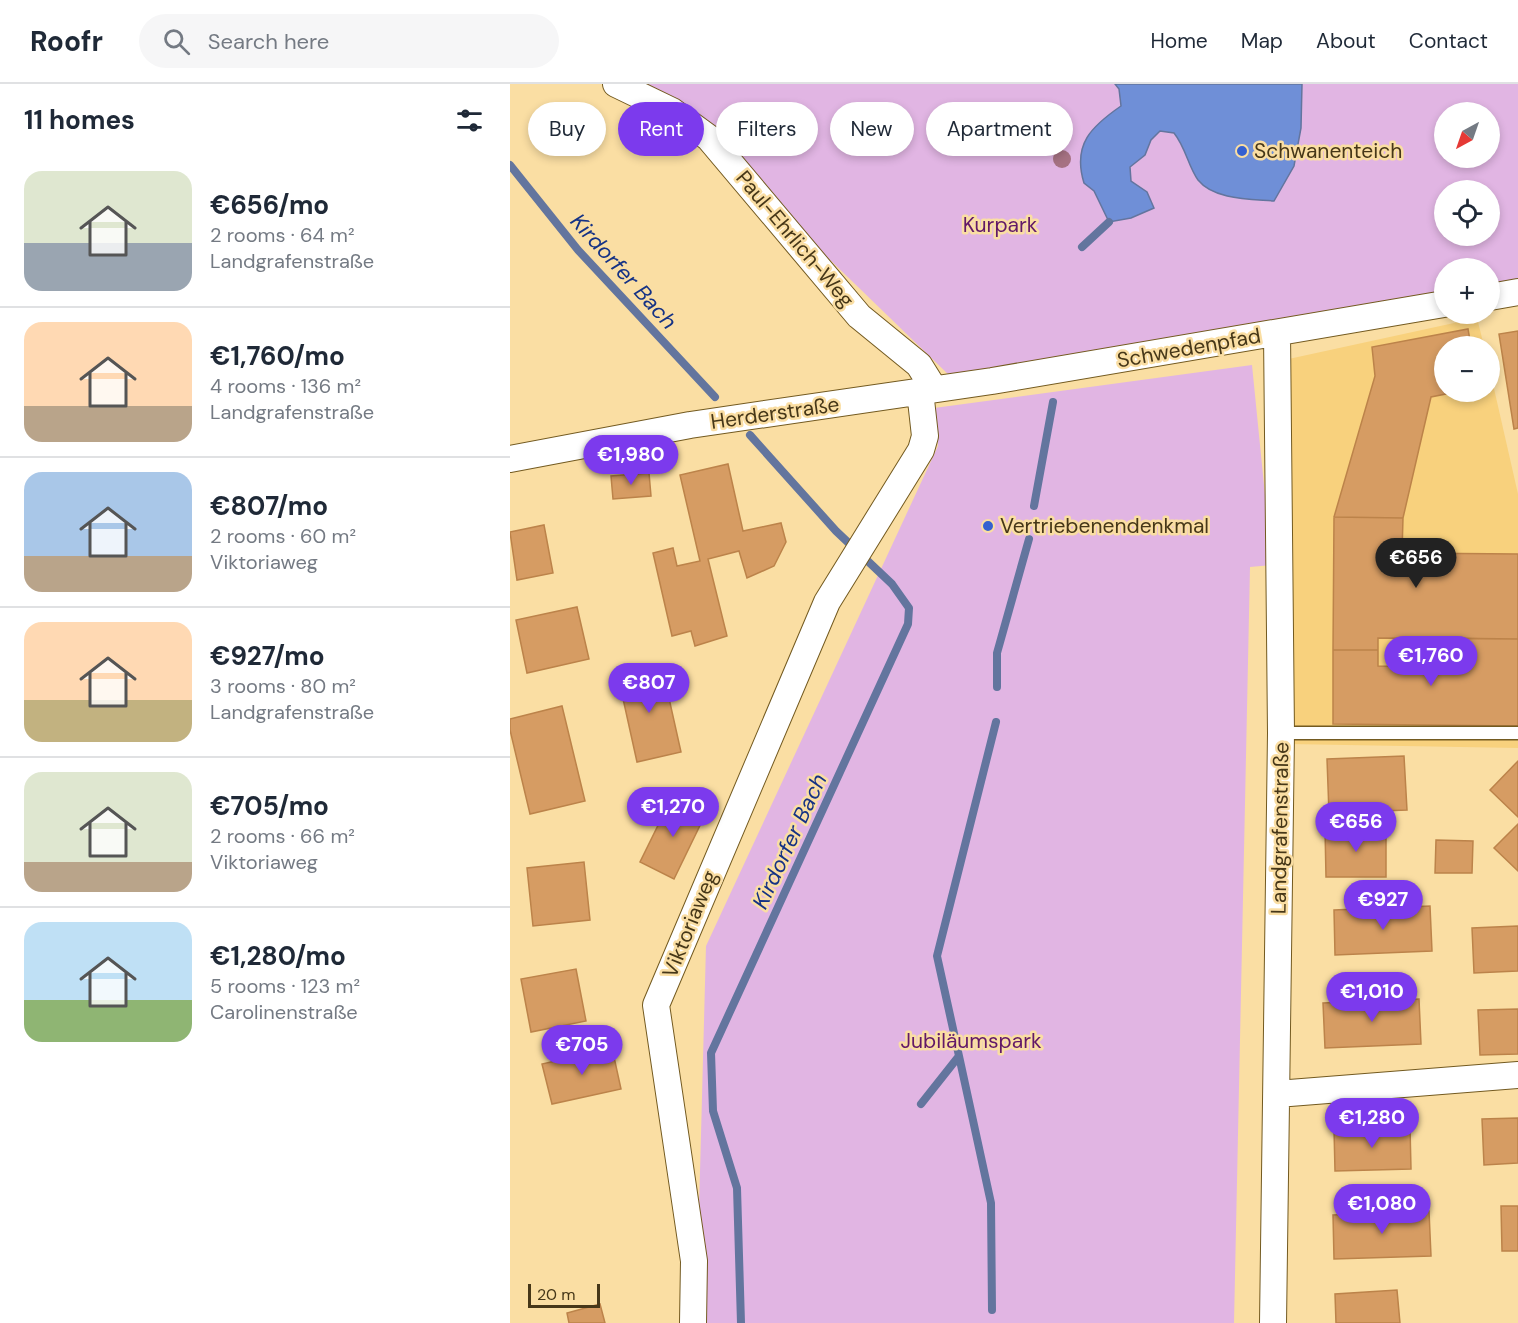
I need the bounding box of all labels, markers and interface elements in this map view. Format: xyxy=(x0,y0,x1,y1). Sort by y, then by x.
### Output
search box xyxy=(139,14,559,68)
text: Roofr xyxy=(30,23,103,60)
icon: search xyxy=(160,25,193,58)
text: Search here xyxy=(208,27,329,56)
text: Home xyxy=(1150,27,1208,55)
text: Map xyxy=(1241,27,1283,55)
text: About xyxy=(1316,27,1376,55)
text: Contact xyxy=(1409,27,1488,55)
chip: Buy xyxy=(528,102,606,156)
chip: Rent xyxy=(618,102,704,156)
chip: Filters xyxy=(716,102,818,156)
chip: New xyxy=(830,102,914,156)
chip: Apartment xyxy=(926,102,1073,156)
north arrow xyxy=(1434,102,1500,168)
map controls xyxy=(1434,102,1500,402)
text: 11 homes xyxy=(24,103,135,137)
icon: filters xyxy=(453,104,486,137)
place label: Schwanenteich xyxy=(1254,137,1402,165)
marker: Schwanenteich xyxy=(1235,144,1249,158)
street label: Paul-Ehrlich-Weg xyxy=(730,165,861,313)
button: locate xyxy=(1434,180,1500,246)
text: €656/mo xyxy=(210,188,329,222)
icon: home xyxy=(72,195,144,267)
water label: Kirdorfer Bach xyxy=(564,207,683,335)
park label: Kurpark xyxy=(963,211,1038,239)
text: 2 rooms · 64 m² xyxy=(210,222,354,248)
text: Landgrafenstraße xyxy=(210,248,374,274)
button: + xyxy=(1434,258,1500,324)
street label: Schwedenpfad xyxy=(1115,322,1263,374)
button: − xyxy=(1434,336,1500,402)
text: €1,760/mo xyxy=(210,339,345,373)
icon: home xyxy=(72,346,144,418)
text: 4 rooms · 136 m² xyxy=(210,373,361,399)
street label: Herderstraße xyxy=(709,390,841,436)
text: Landgrafenstraße xyxy=(210,399,374,425)
pin: €1,980 xyxy=(582,435,680,486)
text: €1,980 xyxy=(597,441,665,467)
text: €807/mo xyxy=(210,489,328,523)
icon: home xyxy=(72,496,144,568)
place label: Vertriebenendenkmal xyxy=(1000,512,1209,540)
marker: Vertriebenendenkmal xyxy=(981,519,995,533)
text: 2 rooms · 60 m² xyxy=(210,523,356,549)
pin: €656 xyxy=(1380,538,1452,589)
text: €656 xyxy=(1389,544,1443,570)
text: Viktoriaweg xyxy=(210,549,318,575)
pin: €1,760 xyxy=(1382,636,1480,687)
text: €927/mo xyxy=(210,639,325,673)
text: €1,760 xyxy=(1398,642,1464,668)
icon: home xyxy=(72,646,144,718)
pin: €807 xyxy=(613,663,685,714)
text: €807 xyxy=(622,669,676,695)
text: 3 rooms · 80 m² xyxy=(210,673,356,699)
text: Landgrafenstraße xyxy=(210,699,374,725)
street label: Landgrafenstraße xyxy=(1264,742,1296,914)
water label: Kirdorfer Bach xyxy=(745,769,833,914)
pin: €1,270 xyxy=(624,787,722,838)
text: €705/mo xyxy=(210,789,329,823)
text: €1,270 xyxy=(641,793,705,819)
icon: home xyxy=(72,796,144,868)
pin: €656 xyxy=(1320,802,1392,853)
text: €656 xyxy=(1329,808,1383,834)
text: 2 rooms · 66 m² xyxy=(210,823,355,849)
text: Viktoriaweg xyxy=(210,849,318,875)
street label: Viktoriaweg xyxy=(656,866,724,982)
pin: €927 xyxy=(1347,880,1419,931)
text: €927 xyxy=(1358,886,1408,912)
text: €1,280/mo xyxy=(210,939,346,973)
icon: home xyxy=(72,946,144,1018)
pin: €1,010 xyxy=(1323,972,1421,1023)
text: 5 rooms · 123 m² xyxy=(210,973,360,999)
text: €1,010 xyxy=(1340,978,1404,1004)
text: Carolinenstraße xyxy=(210,999,358,1025)
pin: €705 xyxy=(546,1025,618,1076)
park label: Jubiläumspark xyxy=(900,1027,1042,1055)
text: €705 xyxy=(556,1031,608,1057)
pin: €1,280 xyxy=(1323,1098,1421,1149)
text: €1,280 xyxy=(1339,1104,1405,1130)
pin: €1,080 xyxy=(1333,1184,1431,1235)
text: €1,080 xyxy=(1348,1190,1416,1216)
scale bar xyxy=(528,1281,600,1308)
text: 20 m xyxy=(537,1284,576,1305)

